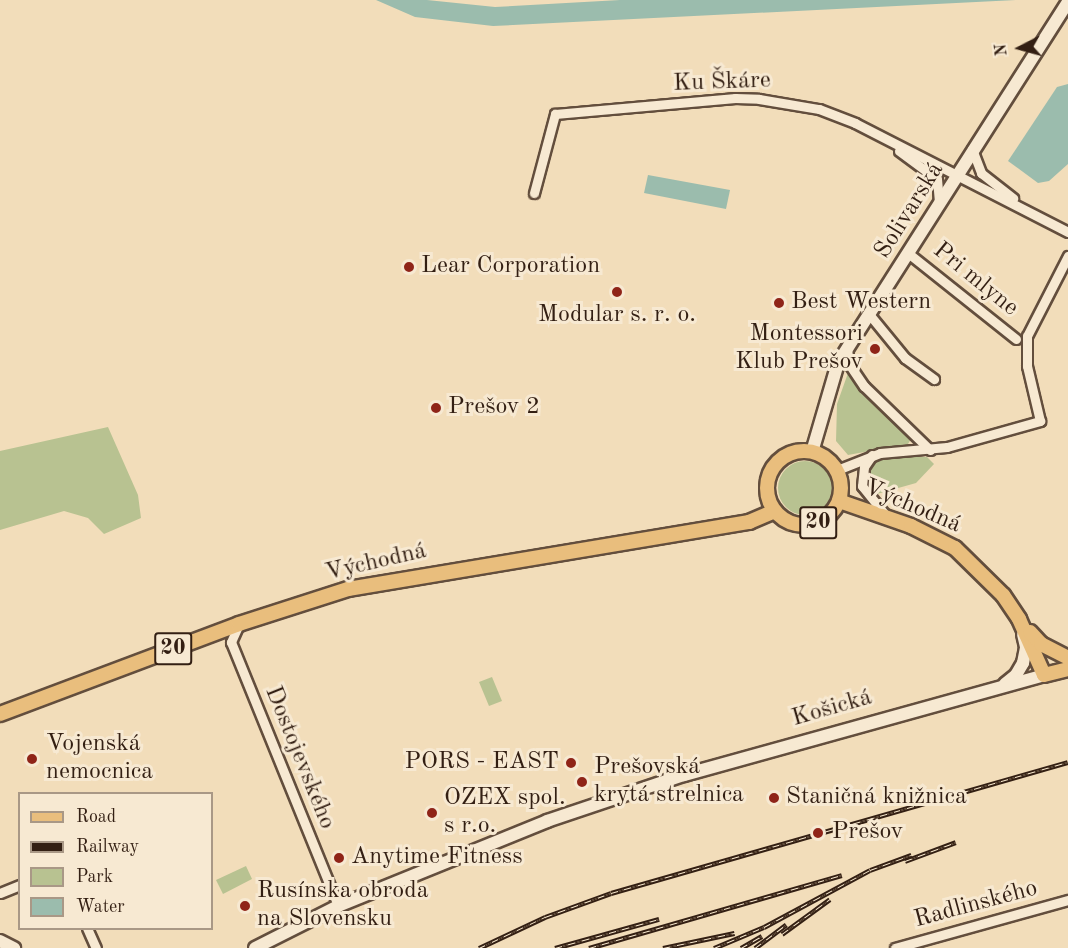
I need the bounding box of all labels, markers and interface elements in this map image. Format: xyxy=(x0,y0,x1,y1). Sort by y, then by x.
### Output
north arrow xyxy=(990,18,1050,78)
text: N xyxy=(994,43,1011,57)
street label: Ku Škáre xyxy=(673,67,771,99)
street label: Solivarská xyxy=(869,158,951,264)
street label: Pri mlyne xyxy=(926,237,1024,323)
place label: Lear Corporation xyxy=(421,253,600,281)
marker: Lear Corporation xyxy=(402,260,416,274)
marker: Modular s. r. o. xyxy=(610,285,624,299)
place label: Best Western xyxy=(791,289,931,317)
marker: Best Western xyxy=(772,296,786,310)
place label: Modular s. r. o. xyxy=(538,302,696,330)
place label: Montessori Klub Prešov xyxy=(735,321,863,377)
marker: Montessori Klub Prešov xyxy=(868,342,882,356)
place label: Prešov 2 xyxy=(448,394,540,422)
marker: Prešov 2 xyxy=(429,401,443,415)
street label: Východná xyxy=(859,474,965,540)
road number: 20 xyxy=(798,504,838,542)
street label: Východná xyxy=(323,537,429,589)
road number: 20 xyxy=(154,630,192,668)
street label: Dostojevského xyxy=(257,682,341,834)
street label: Košická xyxy=(789,684,875,734)
place label: Vojenská nemocnica xyxy=(46,731,153,787)
place label: PORS - EAST xyxy=(405,749,559,777)
marker: Vojenská nemocnica xyxy=(23,750,41,768)
place label: Prešovská krytá strelnica xyxy=(594,754,744,810)
marker: PORS - EAST xyxy=(564,756,578,770)
marker: Prešovská krytá strelnica xyxy=(575,775,589,789)
place label: Staničná knižnica xyxy=(786,784,967,812)
place label: OZEX spol. s r.o. xyxy=(444,785,566,841)
marker: Staničná knižnica xyxy=(767,791,781,805)
legend xyxy=(18,792,213,930)
marker: OZEX spol. s r.o. xyxy=(425,806,439,820)
text: Road xyxy=(76,808,116,826)
place label: Prešov xyxy=(832,819,903,847)
marker: Prešov xyxy=(809,824,827,842)
text: Railway xyxy=(76,838,139,856)
place label: Anytime Fitness xyxy=(351,844,523,872)
marker: Anytime Fitness xyxy=(332,851,346,865)
text: Park xyxy=(76,868,113,886)
street label: Radlinského xyxy=(911,875,1041,935)
place label: Rusínska obroda na Slovensku xyxy=(257,878,429,934)
text: Water xyxy=(76,898,125,916)
marker: Rusínska obroda na Slovensku xyxy=(238,899,252,913)

